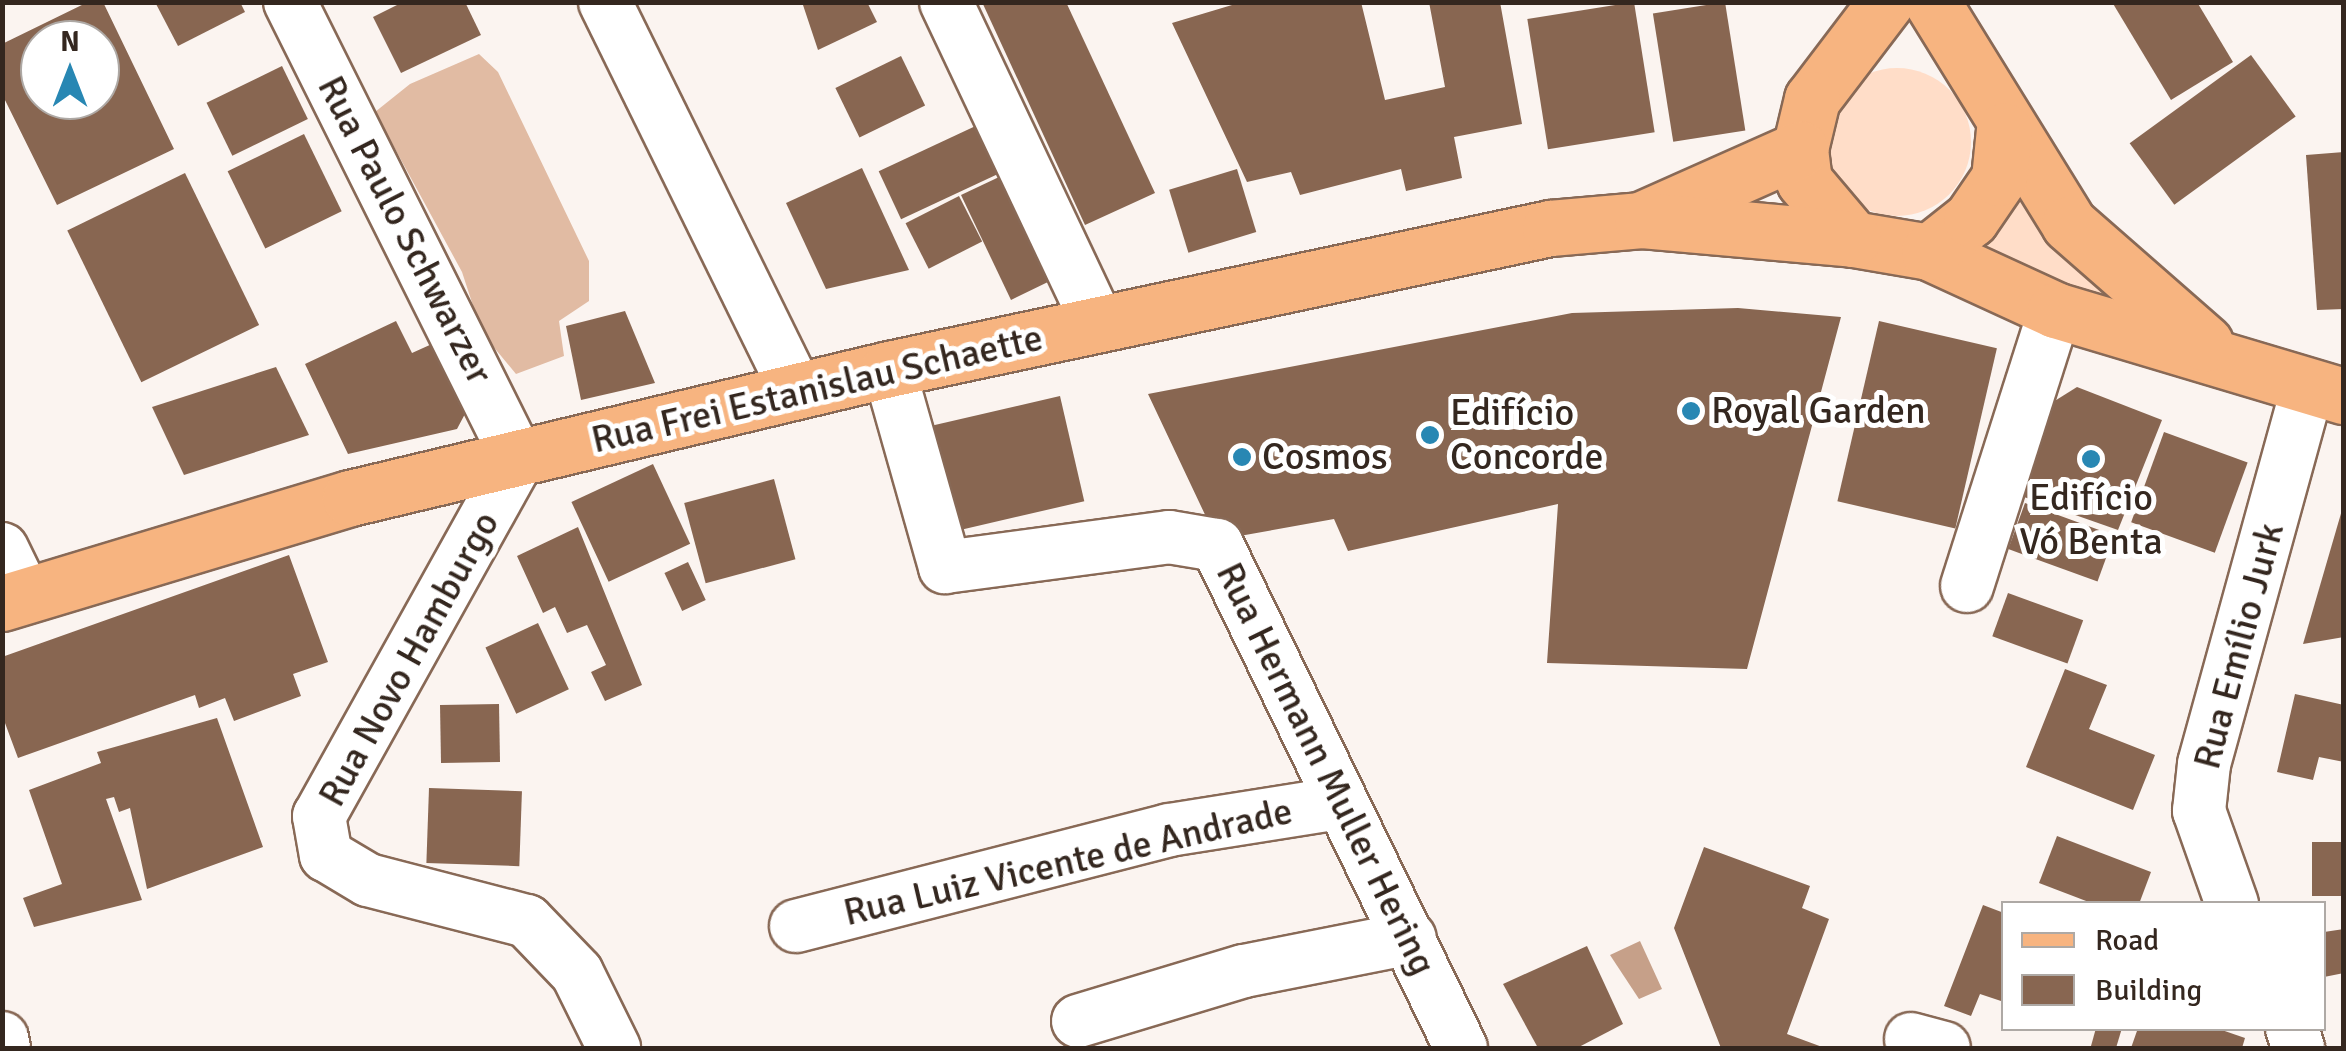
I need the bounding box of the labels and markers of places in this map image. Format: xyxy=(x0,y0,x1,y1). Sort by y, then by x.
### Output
place label: Royal Garden xyxy=(1711,388,1926,434)
place label: Edifício Concorde xyxy=(1450,390,1603,479)
marker: Royal Garden xyxy=(1680,400,1702,422)
marker: Edifício Concorde xyxy=(1419,424,1441,446)
place label: Cosmos xyxy=(1262,434,1388,480)
marker: Cosmos xyxy=(1231,446,1253,468)
marker: Edifício Vó Benta xyxy=(2080,448,2102,470)
place label: Edifício Vó Benta xyxy=(2019,475,2163,564)

